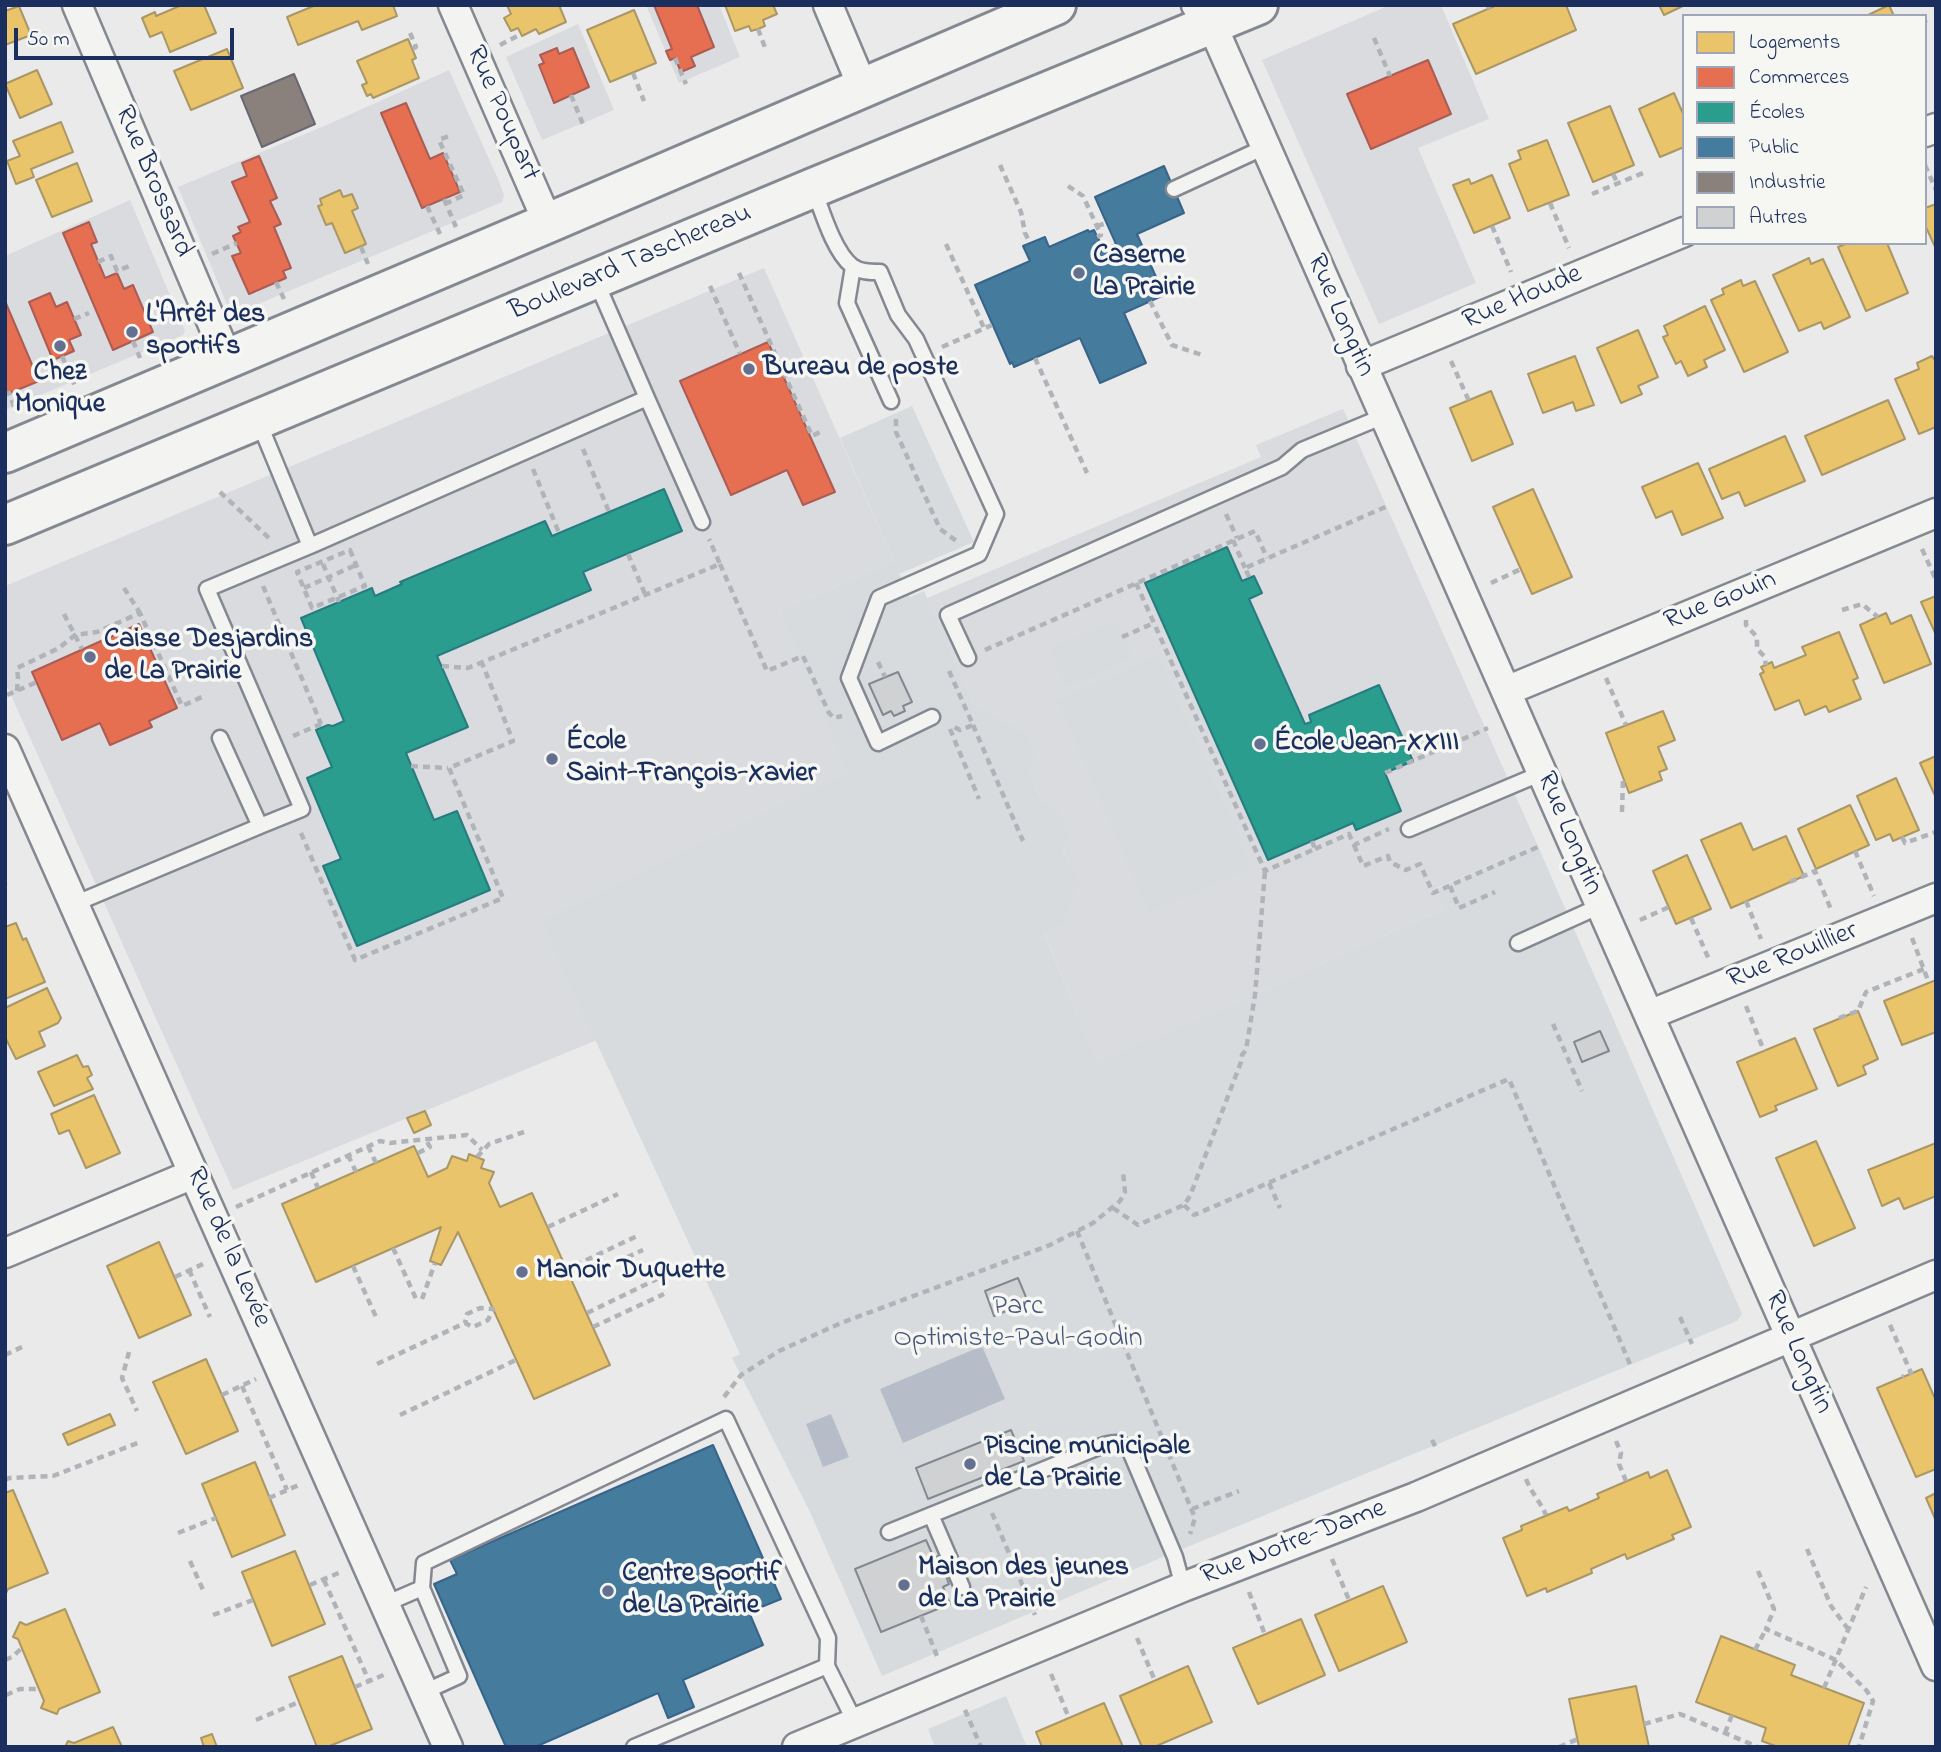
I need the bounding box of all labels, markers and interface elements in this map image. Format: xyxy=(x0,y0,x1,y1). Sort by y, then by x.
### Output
scale bar xyxy=(18,14,238,58)
legend xyxy=(1682,14,1927,245)
text: 50 m xyxy=(27,25,70,55)
text: Logements xyxy=(1749,28,1840,58)
street label: Rue Poupart xyxy=(456,41,546,187)
text: Commerces xyxy=(1749,63,1849,93)
text: Écoles xyxy=(1749,98,1805,128)
street label: Rue Brossard xyxy=(105,101,199,263)
text: Public xyxy=(1749,133,1799,163)
text: Industrie xyxy=(1749,168,1825,198)
street label: Boulevard Taschereau xyxy=(505,198,757,330)
text: Autres xyxy=(1749,203,1808,233)
place label: Caserne La Prairie xyxy=(1093,240,1195,306)
street label: Rue Longtin xyxy=(1297,250,1381,382)
street label: Rue Houde xyxy=(1458,259,1588,339)
marker: Caserne La Prairie xyxy=(1071,265,1087,281)
place label: L'Arrêt des sportifs xyxy=(146,299,265,365)
marker: L'Arrêt des sportifs xyxy=(124,324,140,340)
marker: Chez Monique xyxy=(52,338,68,354)
place label: Bureau de poste xyxy=(763,352,958,386)
place label: Chez Monique xyxy=(15,357,105,423)
marker: Bureau de poste xyxy=(741,361,757,377)
street label: Rue Gouin xyxy=(1660,564,1782,640)
place label: Caisse Desjardins de La Prairie xyxy=(104,624,313,690)
marker: Caisse Desjardins de La Prairie xyxy=(82,649,98,665)
place label: École Saint-François-Xavier xyxy=(566,726,816,792)
place label: École Jean-XXIII xyxy=(1274,727,1459,761)
marker: École Jean-XXIII xyxy=(1252,736,1268,752)
marker: École Saint-François-Xavier xyxy=(544,751,560,767)
street label: Rue Longtin xyxy=(1527,767,1609,901)
street label: Rue Rouillier xyxy=(1723,916,1863,998)
street label: Rue de la Levée xyxy=(177,1163,277,1333)
place label: Manoir Duquette xyxy=(536,1255,725,1289)
marker: Manoir Duquette xyxy=(514,1264,530,1280)
street label: Rue Longtin xyxy=(1755,1287,1839,1419)
park label: Parc Optimiste-Paul-Godin xyxy=(893,1291,1143,1357)
place label: Piscine municipale de La Prairie xyxy=(984,1431,1190,1497)
marker: Piscine municipale de La Prairie xyxy=(962,1456,978,1472)
street label: Rue Notre-Dame xyxy=(1197,1493,1391,1595)
place label: Maison des jeunes de La Prairie xyxy=(918,1552,1129,1618)
place label: Centre sportif de La Prairie xyxy=(622,1558,782,1624)
marker: Maison des jeunes de La Prairie xyxy=(896,1577,912,1593)
marker: Centre sportif de La Prairie xyxy=(600,1583,616,1599)

